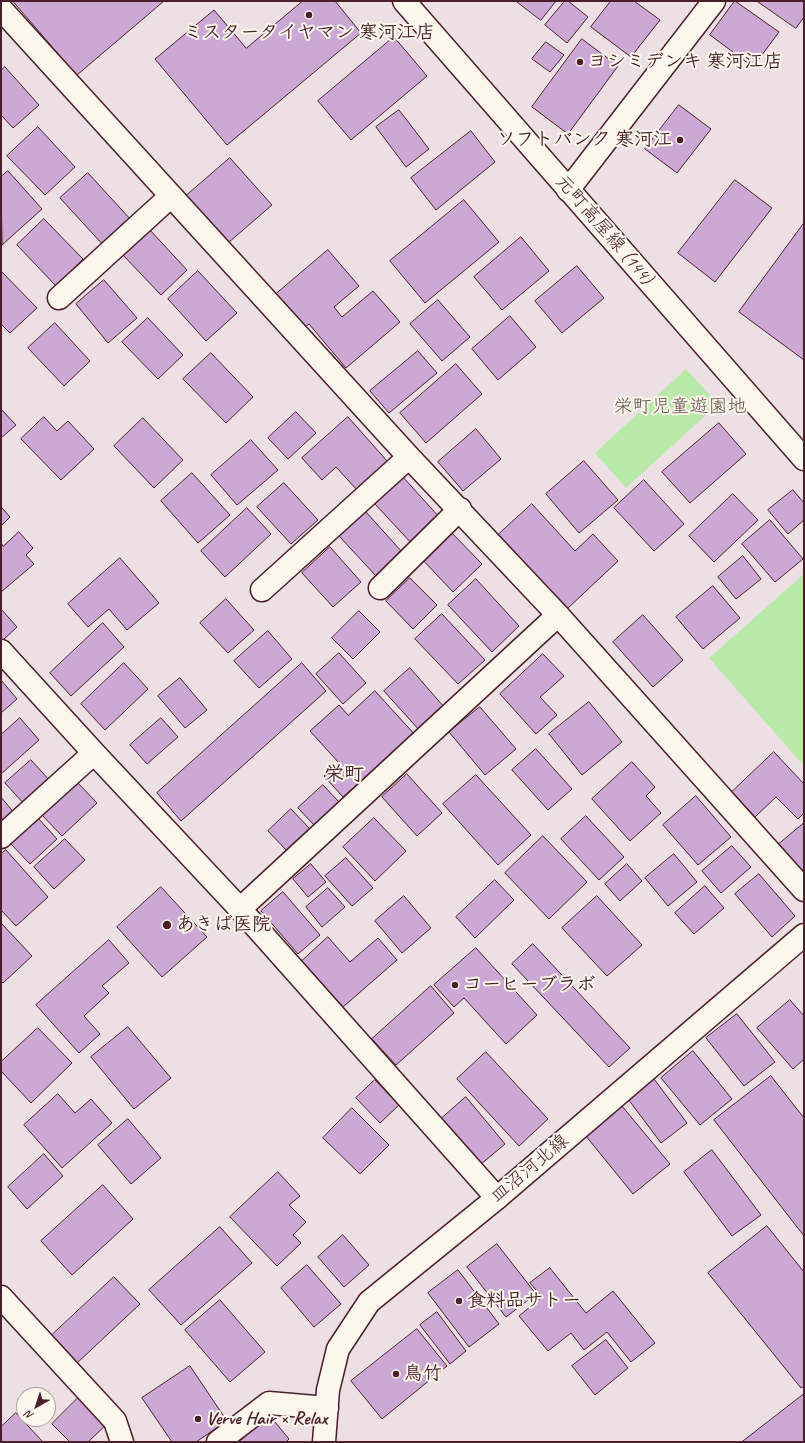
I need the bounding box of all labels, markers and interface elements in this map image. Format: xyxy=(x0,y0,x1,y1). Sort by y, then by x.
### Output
marker: ミスタータイヤマン 寒河江店 xyxy=(304,10,314,20)
place label: ミスタータイヤマン 寒河江店 xyxy=(183,22,435,44)
place label: ヨシミデンキ 寒河江店 xyxy=(588,51,783,73)
marker: ヨシミデンキ 寒河江店 xyxy=(575,57,585,67)
place label: ソフトバンク 寒河江 xyxy=(496,129,672,151)
marker: ソフトバンク 寒河江 xyxy=(675,135,685,145)
street label: 元町高屋線 (144) xyxy=(550,171,658,289)
park label: 栄町児童遊園地 xyxy=(614,396,746,418)
district label: 栄町 xyxy=(324,763,364,787)
place label: あきば医院 xyxy=(176,914,271,936)
marker: あきば医院 xyxy=(161,919,173,931)
place label: コーヒーブラボ xyxy=(463,974,596,996)
marker: コーヒーブラボ xyxy=(450,980,460,990)
street label: 皿沼河北線 xyxy=(486,1130,574,1208)
place label: 食料品サトー xyxy=(467,1290,581,1312)
marker: 食料品サトー xyxy=(454,1296,464,1306)
place label: 鳥竹 xyxy=(404,1363,442,1385)
marker: 鳥竹 xyxy=(391,1369,401,1379)
north arrow xyxy=(16,1387,56,1427)
text: N xyxy=(22,1408,36,1423)
place label: Verve Hair × Relax xyxy=(206,1408,327,1430)
marker: Verve Hair × Relax xyxy=(193,1414,203,1424)

